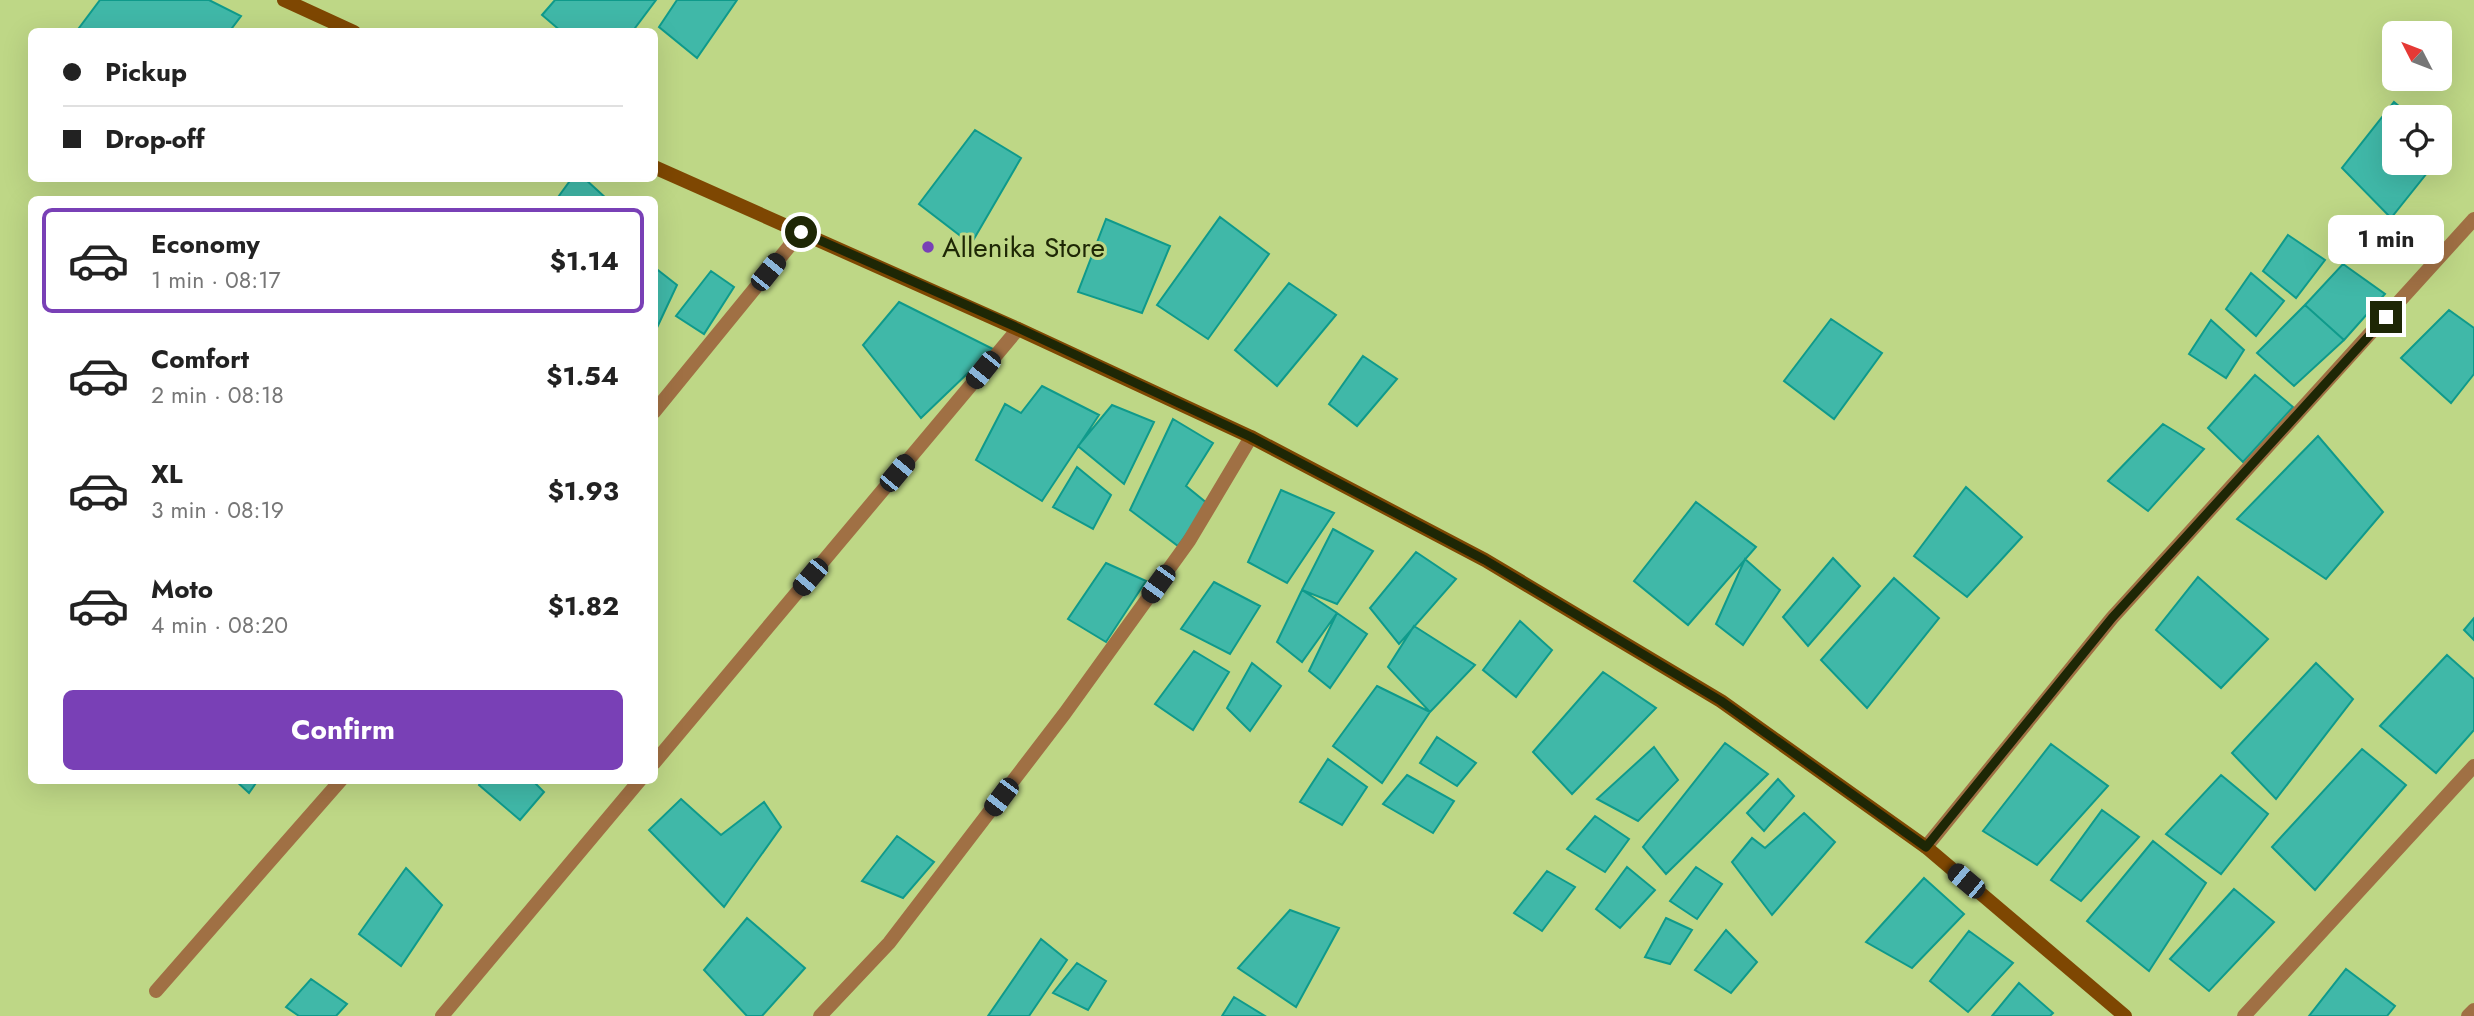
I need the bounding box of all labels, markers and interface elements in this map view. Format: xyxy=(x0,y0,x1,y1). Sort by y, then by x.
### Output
north arrow xyxy=(2382,21,2452,91)
map controls xyxy=(2382,21,2452,175)
text: Pickup xyxy=(105,53,187,91)
button: locate xyxy=(2382,105,2452,175)
text: Drop-off xyxy=(105,120,205,158)
route start xyxy=(785,216,817,248)
callout: 1 min xyxy=(2328,216,2444,264)
text: 1 min xyxy=(2357,222,2415,256)
text: Economy xyxy=(151,225,260,263)
place label: Allenika Store xyxy=(942,227,1105,268)
icon: car xyxy=(67,229,130,292)
marker: Allenika Store xyxy=(920,239,936,255)
text: $1.14 xyxy=(550,242,619,280)
car xyxy=(747,249,790,295)
text: 1 min · 08:17 xyxy=(151,263,281,297)
route end xyxy=(2370,301,2402,333)
text: Comfort xyxy=(151,340,249,378)
icon: car xyxy=(67,344,130,407)
car xyxy=(962,347,1005,393)
text: $1.54 xyxy=(546,357,619,395)
text: 2 min · 08:18 xyxy=(151,378,284,412)
car xyxy=(876,450,919,496)
text: XL xyxy=(151,455,183,493)
icon: car xyxy=(67,459,130,522)
text: $1.93 xyxy=(548,472,619,510)
text: 3 min · 08:19 xyxy=(151,493,284,527)
car xyxy=(789,554,832,600)
car xyxy=(1138,561,1179,607)
text: Moto xyxy=(151,570,213,608)
icon: car xyxy=(67,574,130,637)
text: $1.82 xyxy=(548,587,619,625)
text: 4 min · 08:20 xyxy=(151,608,288,642)
button: Confirm xyxy=(63,690,623,770)
car xyxy=(980,774,1023,820)
car xyxy=(1944,859,1989,903)

